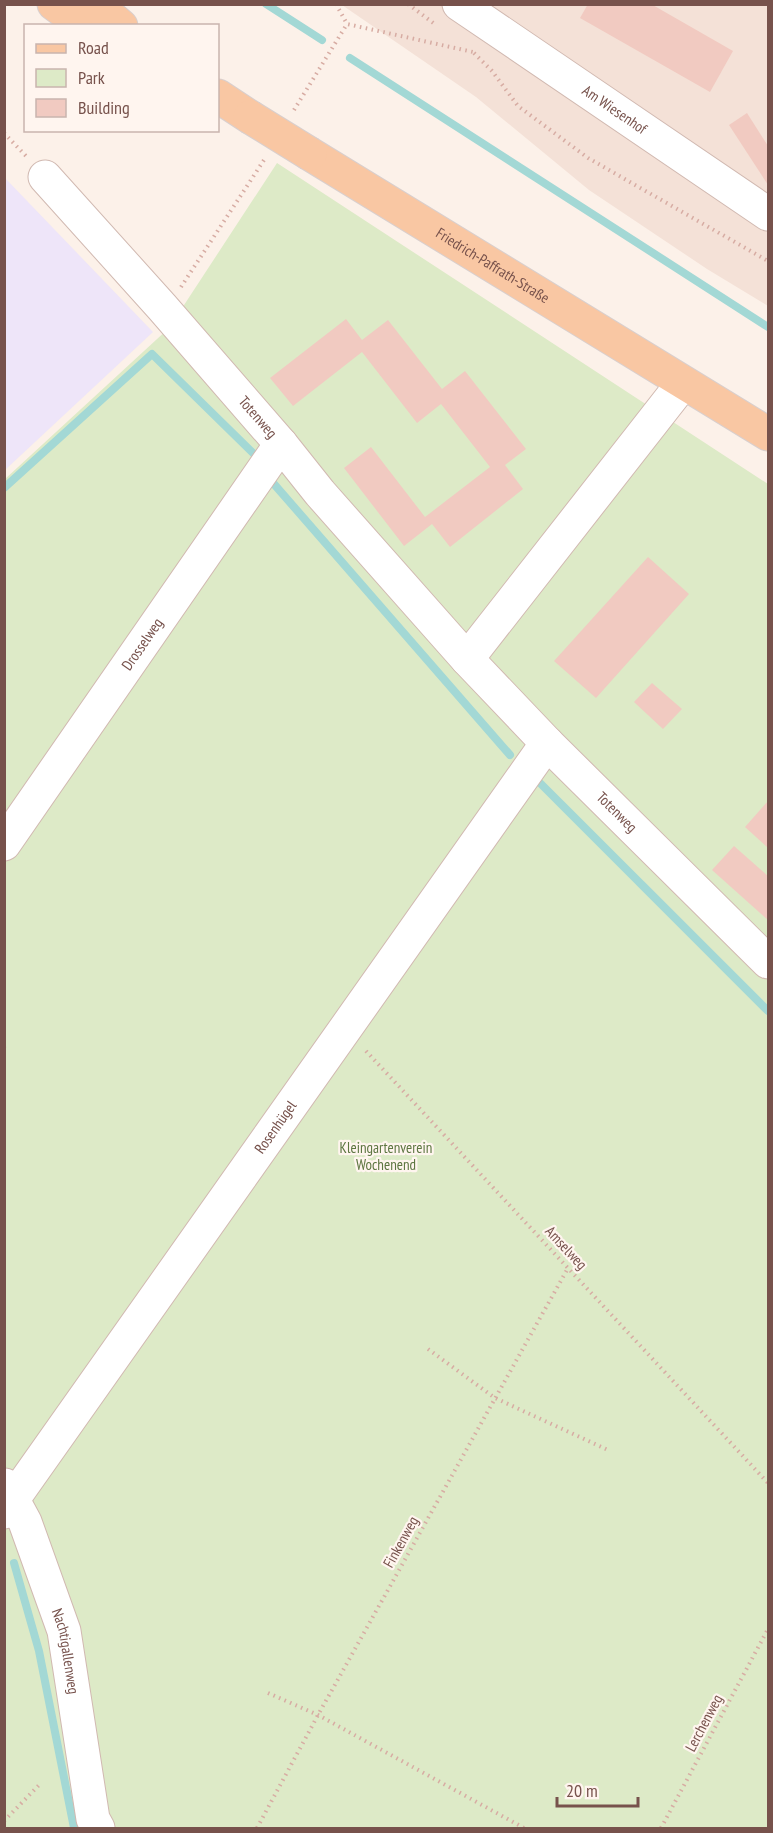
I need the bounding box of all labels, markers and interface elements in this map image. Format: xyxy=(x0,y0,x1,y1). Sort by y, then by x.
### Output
legend xyxy=(24,24,219,132)
text: Road xyxy=(78,36,109,59)
text: Park xyxy=(78,66,105,89)
street label: Am Wiesenhof xyxy=(579,81,652,139)
text: Building xyxy=(78,96,130,119)
street label: Friedrich-Paffrath-Straße xyxy=(433,223,553,307)
street label: Totenweg xyxy=(235,392,282,442)
street label: Drosselweg xyxy=(117,614,167,674)
street label: Totenweg xyxy=(593,788,642,836)
street label: Rosenhügel xyxy=(250,1096,301,1157)
park label: Kleingartenverein Wochenend xyxy=(340,1138,432,1174)
street label: Amselweg xyxy=(541,1222,591,1273)
street label: Finkenweg xyxy=(379,1513,422,1571)
street label: Nachtigallenweg xyxy=(48,1606,84,1695)
street label: Lerchenweg xyxy=(681,1691,726,1755)
scale bar xyxy=(557,1770,638,1808)
text: 20 m xyxy=(566,1779,598,1802)

